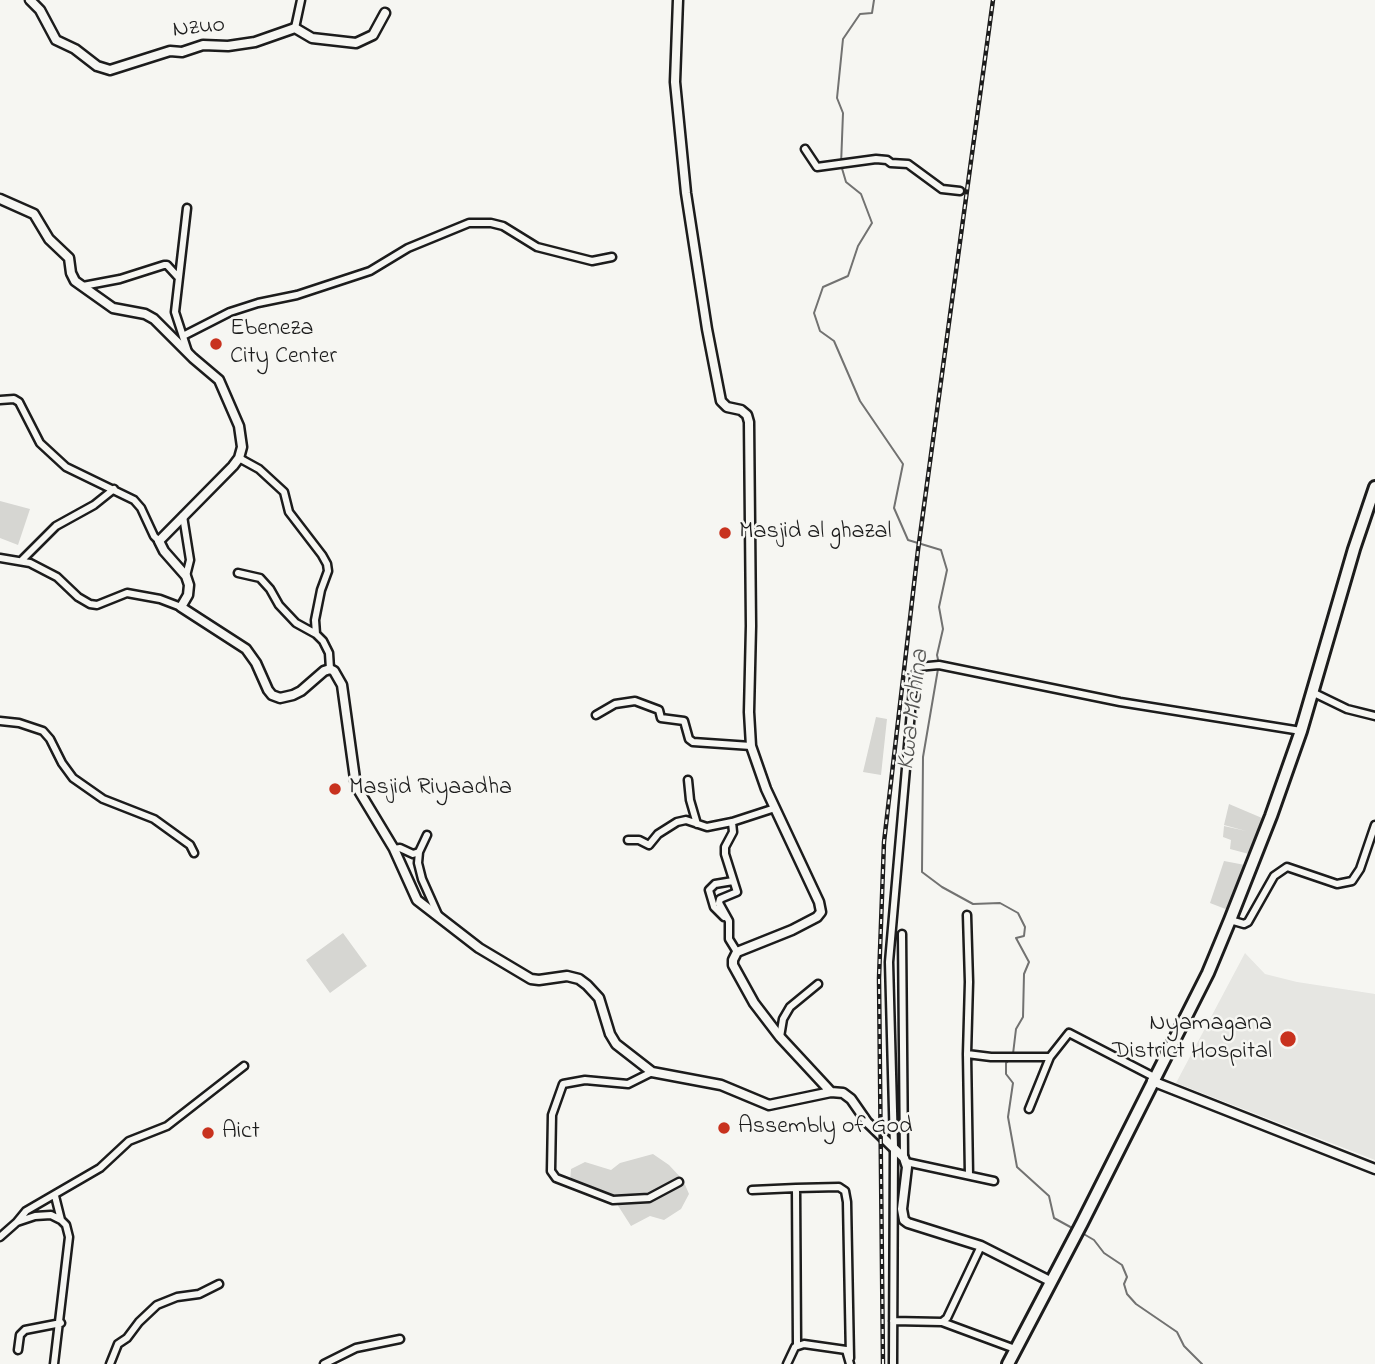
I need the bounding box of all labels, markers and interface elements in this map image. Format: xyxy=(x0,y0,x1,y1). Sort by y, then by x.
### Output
street label: Nzuo xyxy=(171,12,227,46)
place label: Ebeneza City Center xyxy=(230,316,337,372)
marker: Ebeneza City Center xyxy=(208,336,224,352)
place label: Masjid al ghazal xyxy=(739,519,892,547)
marker: Masjid al ghazal xyxy=(717,525,733,541)
water label: Kwa Mchina xyxy=(892,648,938,772)
place label: Masjid Riyaadha xyxy=(349,775,512,803)
marker: Masjid Riyaadha xyxy=(327,781,343,797)
place label: Nyamagana District Hospital xyxy=(1112,1011,1272,1067)
marker: Nyamagana District Hospital xyxy=(1278,1029,1298,1049)
place label: Assembly of God xyxy=(738,1114,913,1142)
place label: Aict xyxy=(222,1119,260,1147)
marker: Assembly of God xyxy=(716,1120,732,1136)
marker: Aict xyxy=(200,1125,216,1141)

